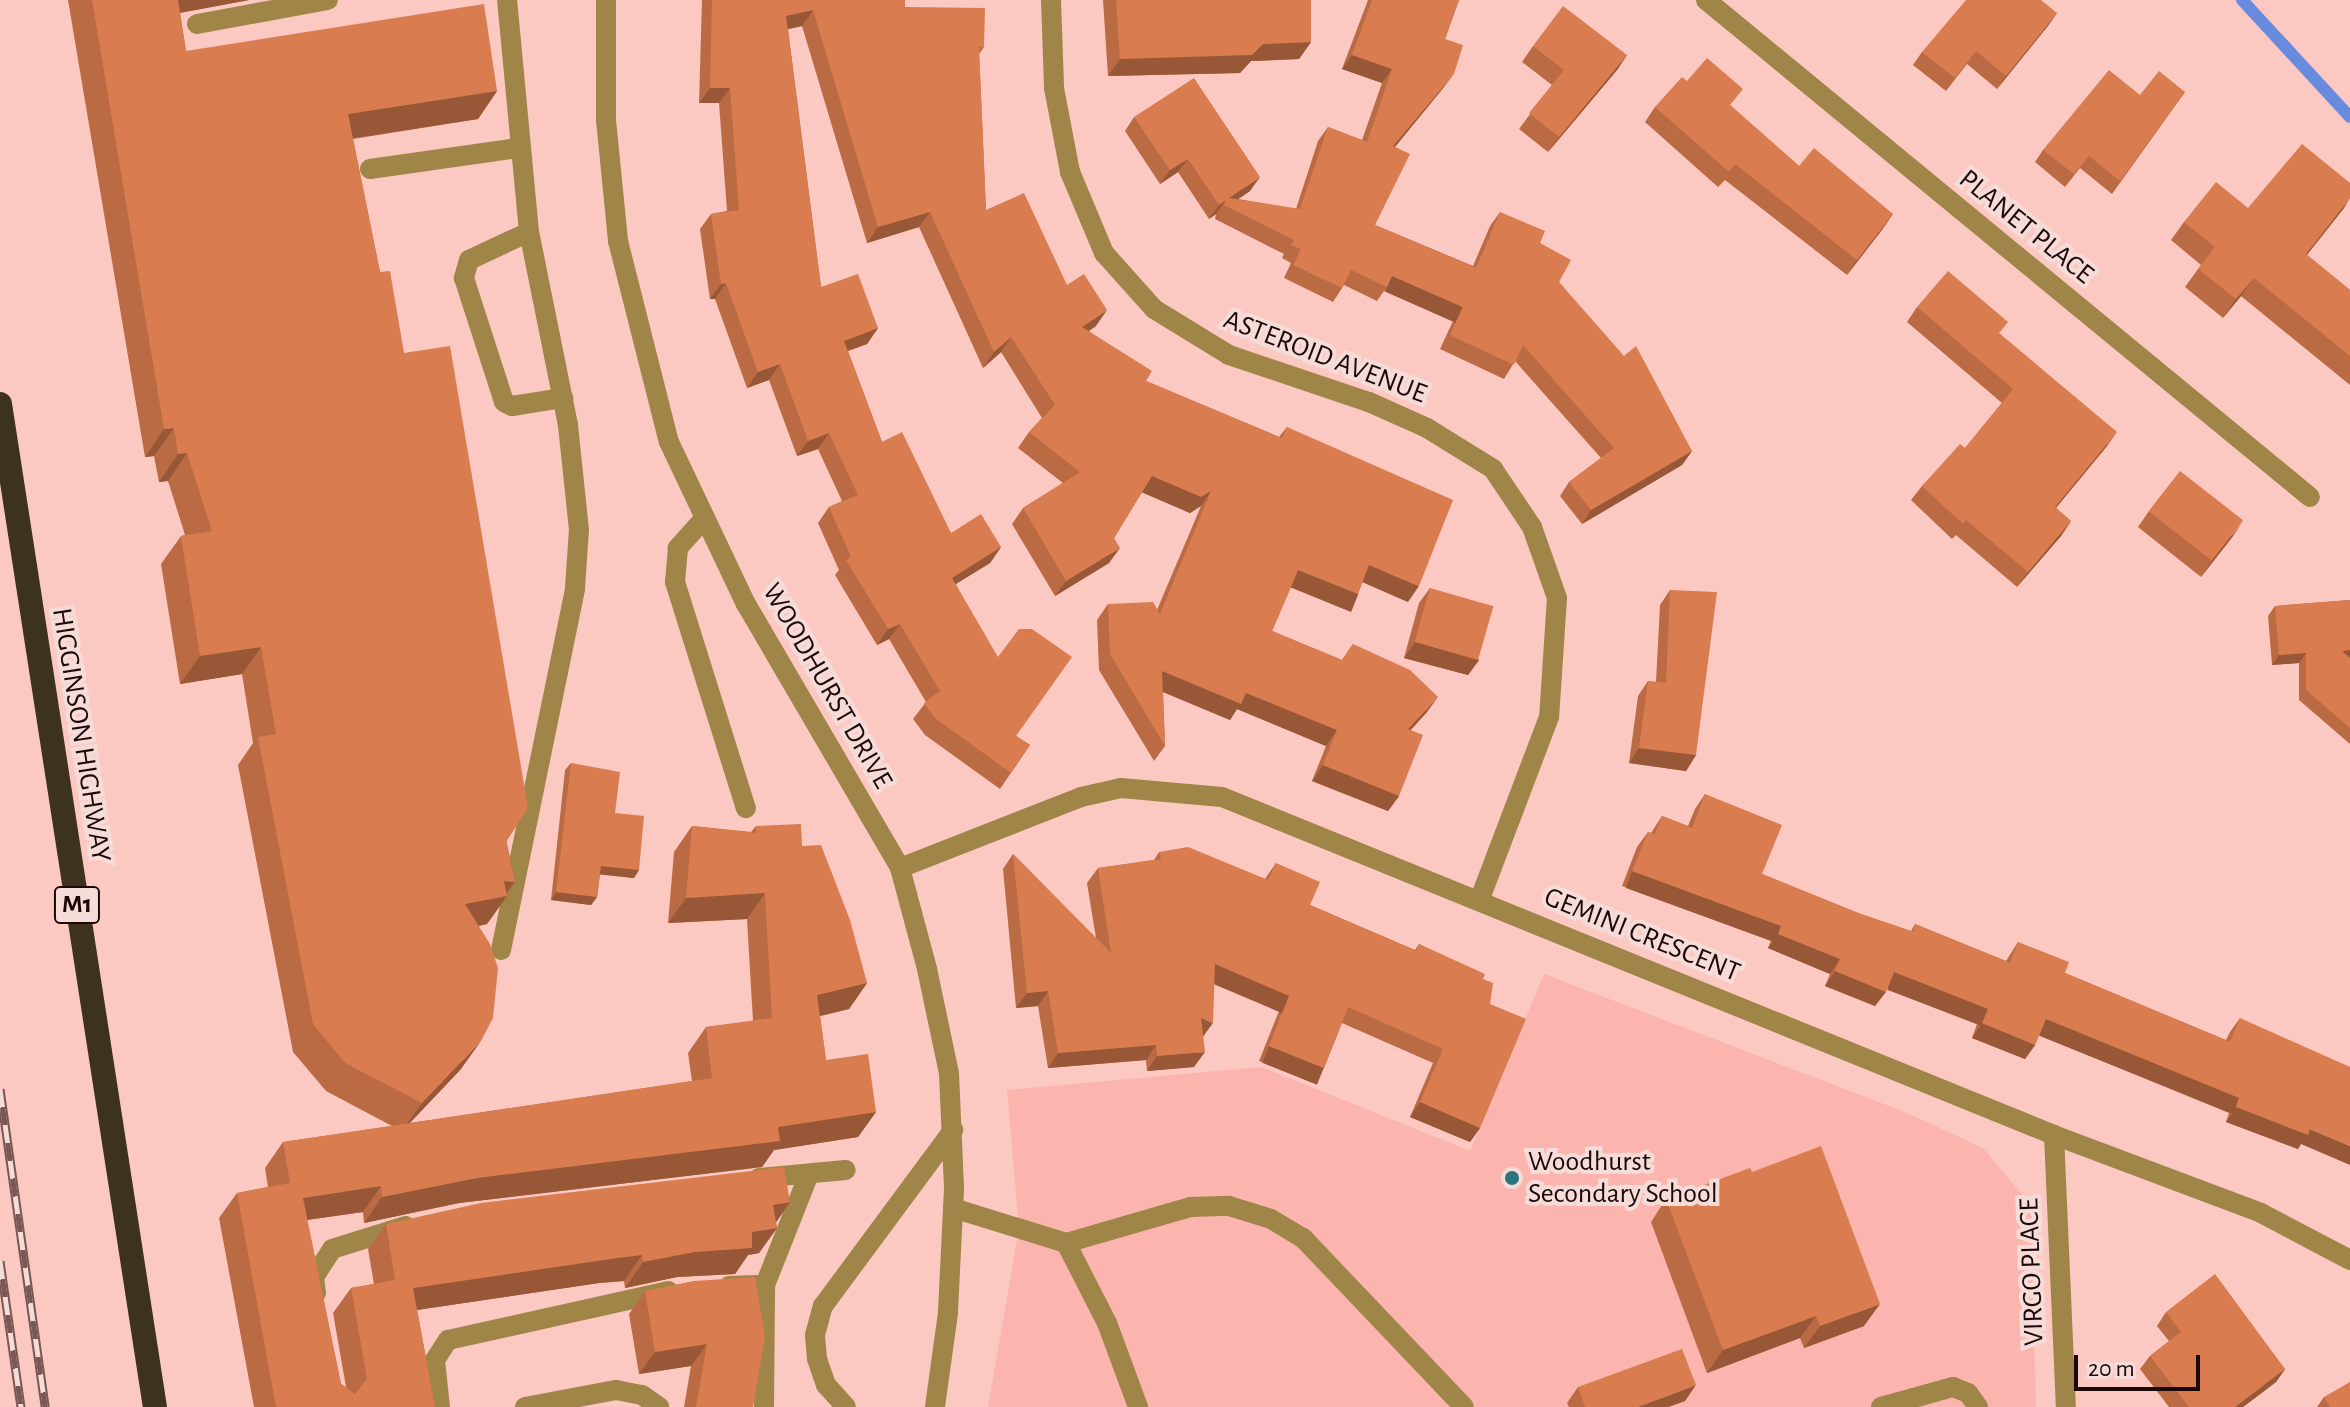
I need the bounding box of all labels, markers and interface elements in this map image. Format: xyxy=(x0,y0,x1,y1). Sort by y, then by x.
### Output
street label: PLANET PLACE xyxy=(1952,163,2100,291)
street label: ASTEROID AVENUE xyxy=(1219,303,1431,411)
street label: WOODHURST DRIVE xyxy=(755,577,899,795)
street label: HIGGINSON HIGHWAY xyxy=(44,606,118,864)
street label: GEMINI CRESCENT xyxy=(1539,880,1745,990)
road number: M1 xyxy=(53,883,101,927)
place label: Woodhurst Secondary School xyxy=(1528,1145,1718,1211)
marker: Woodhurst Secondary School xyxy=(1503,1169,1521,1187)
street label: VIRGO PLACE xyxy=(2013,1198,2051,1346)
scale bar xyxy=(2078,1339,2204,1389)
text: 20 m xyxy=(2088,1357,2135,1381)

